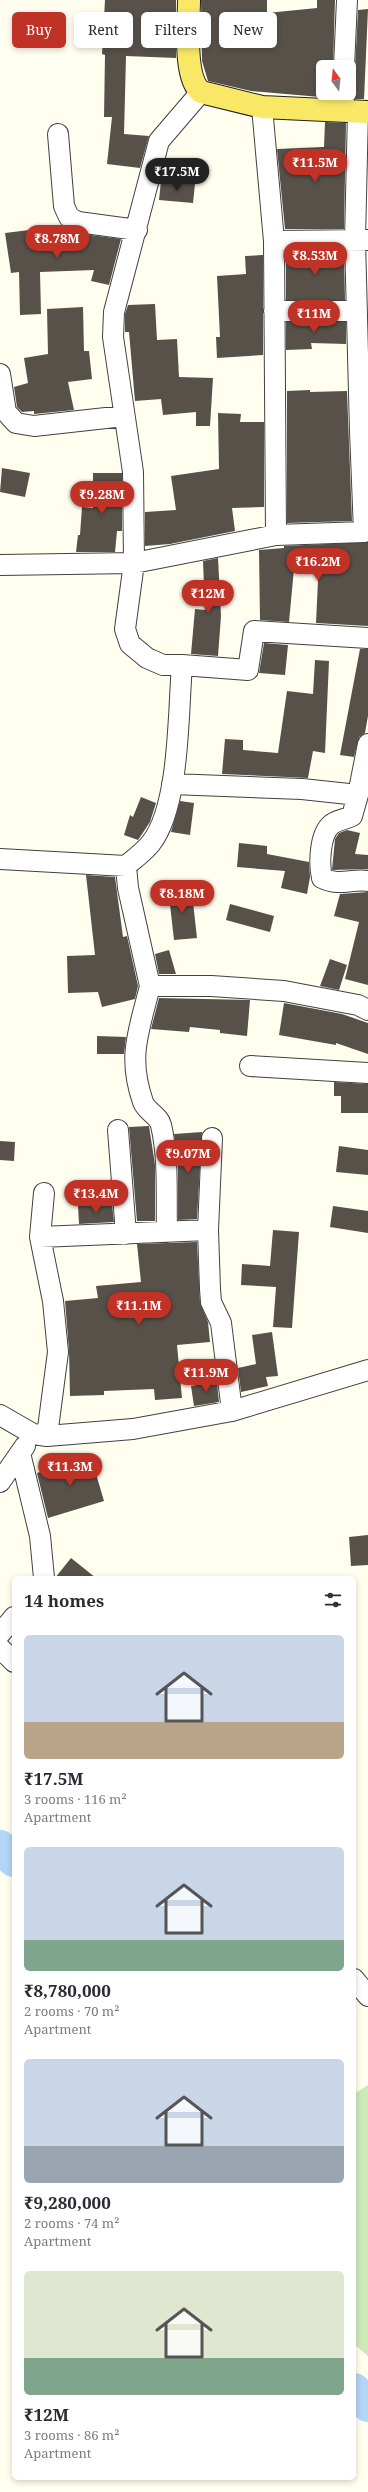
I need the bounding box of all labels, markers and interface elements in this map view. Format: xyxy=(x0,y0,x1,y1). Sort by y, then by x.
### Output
chip: Buy xyxy=(12,12,66,48)
chip: Rent xyxy=(74,12,133,48)
chip: Filters xyxy=(141,12,211,48)
chip: New xyxy=(219,12,277,48)
north arrow xyxy=(316,60,356,100)
map controls xyxy=(316,60,356,100)
pin: ₹11.5M xyxy=(282,149,348,183)
text: ₹11.5M xyxy=(292,153,338,171)
pin: ₹17.5M xyxy=(144,158,210,192)
text: ₹17.5M xyxy=(154,162,200,180)
pin: ₹8.78M xyxy=(24,225,90,259)
text: ₹8.78M xyxy=(34,229,80,247)
pin: ₹8.53M xyxy=(282,242,348,276)
text: ₹8.53M xyxy=(292,246,338,264)
pin: ₹11M xyxy=(290,300,338,334)
text: ₹11M xyxy=(297,304,331,322)
pin: ₹9.28M xyxy=(69,481,135,515)
text: ₹9.28M xyxy=(79,485,125,503)
pin: ₹16.2M xyxy=(285,548,351,582)
text: ₹16.2M xyxy=(295,552,341,570)
pin: ₹12M xyxy=(184,580,232,614)
text: ₹12M xyxy=(191,584,225,602)
pin: ₹8.18M xyxy=(149,880,215,914)
text: ₹8.18M xyxy=(159,884,205,902)
pin: ₹9.07M xyxy=(155,1140,221,1174)
text: ₹9.07M xyxy=(165,1144,211,1162)
pin: ₹13.4M xyxy=(63,1180,129,1214)
text: ₹13.4M xyxy=(73,1184,119,1202)
pin: ₹11.1M xyxy=(106,1292,172,1326)
text: ₹11.1M xyxy=(116,1296,162,1314)
pin: ₹11.9M xyxy=(173,1359,239,1393)
text: ₹11.9M xyxy=(183,1363,229,1381)
pin: ₹11.3M xyxy=(37,1453,103,1487)
text: ₹11.3M xyxy=(47,1457,93,1475)
text: 14 homes xyxy=(24,1589,104,1612)
icon: filters xyxy=(322,1589,344,1611)
icon: home xyxy=(148,1661,220,1733)
text: ₹17.5M xyxy=(24,1767,84,1790)
text: 3 rooms · 116 m² xyxy=(24,1790,127,1808)
text: Apartment xyxy=(24,1808,91,1826)
icon: home xyxy=(148,1873,220,1945)
text: ₹8,780,000 xyxy=(24,1979,111,2002)
text: 2 rooms · 70 m² xyxy=(24,2002,119,2020)
text: Apartment xyxy=(24,2020,91,2038)
icon: home xyxy=(148,2085,220,2157)
text: ₹9,280,000 xyxy=(24,2191,111,2214)
text: 2 rooms · 74 m² xyxy=(24,2214,119,2232)
text: Apartment xyxy=(24,2232,91,2250)
icon: home xyxy=(148,2297,220,2369)
text: ₹12M xyxy=(24,2403,69,2426)
text: 3 rooms · 86 m² xyxy=(24,2426,119,2444)
text: Apartment xyxy=(24,2444,91,2462)

